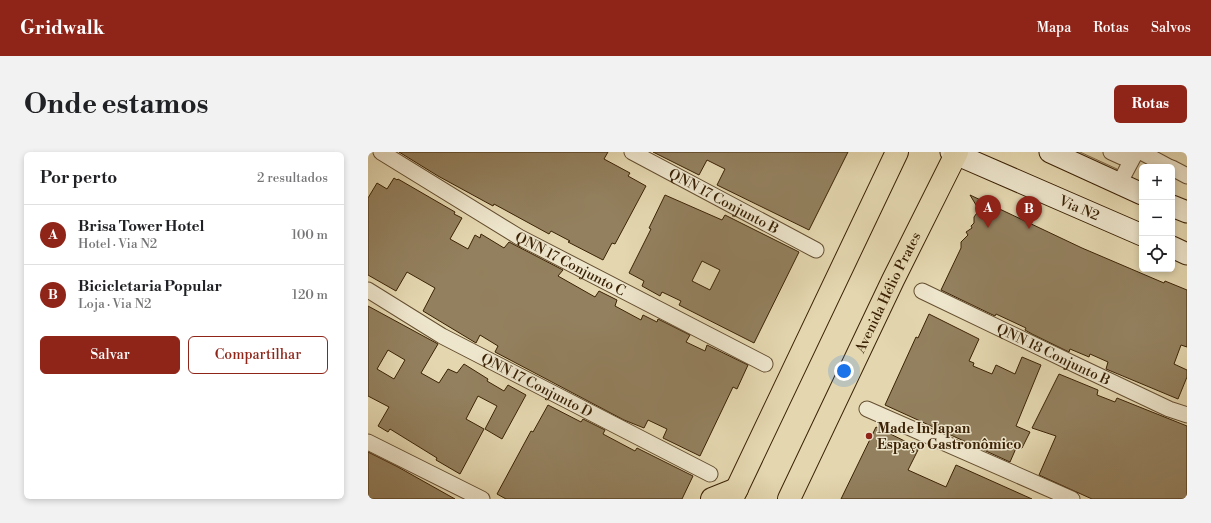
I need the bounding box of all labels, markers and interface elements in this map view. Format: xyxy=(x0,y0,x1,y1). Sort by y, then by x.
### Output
text: Gridwalk xyxy=(20,16,104,40)
text: Mapa xyxy=(1037,19,1071,37)
text: Rotas xyxy=(1093,19,1129,37)
text: Salvos xyxy=(1151,19,1191,37)
button: Rotas xyxy=(1114,85,1187,123)
text: Onde estamos xyxy=(24,87,209,122)
map controls xyxy=(1139,164,1175,272)
button: + xyxy=(1139,164,1175,200)
street label: QNN 17 Conjunto B xyxy=(665,165,781,238)
text: Por perto xyxy=(40,167,117,189)
text: 2 resultados xyxy=(257,170,328,186)
street label: Via N2 xyxy=(1055,192,1102,225)
pin: A xyxy=(975,195,1001,228)
pin: B xyxy=(1016,196,1042,229)
button: − xyxy=(1139,200,1175,236)
text: Brisa Tower Hotel xyxy=(78,217,204,236)
text: A xyxy=(48,227,58,243)
text: 100 m xyxy=(292,227,328,243)
street label: QNN 17 Conjunto C xyxy=(512,228,628,300)
street label: Avenida Hélio Prates xyxy=(851,229,926,357)
text: Hotel · Via N2 xyxy=(78,236,157,252)
button: locate xyxy=(1139,236,1175,272)
text: Bicicletaria Popular xyxy=(78,277,222,296)
text: B xyxy=(48,287,58,303)
text: 120 m xyxy=(292,287,328,303)
text: Loja · Via N2 xyxy=(78,296,151,312)
street label: QNN 18 Conjunto B xyxy=(993,320,1113,390)
button: Salvar xyxy=(40,336,180,374)
button: Compartilhar xyxy=(188,336,328,374)
street label: QNN 17 Conjunto D xyxy=(478,350,596,422)
your location xyxy=(834,361,854,381)
place label: Made In Japan Espaço Gastronômico xyxy=(877,420,1022,454)
marker: Made In Japan Espaço Gastronômico xyxy=(864,431,874,441)

